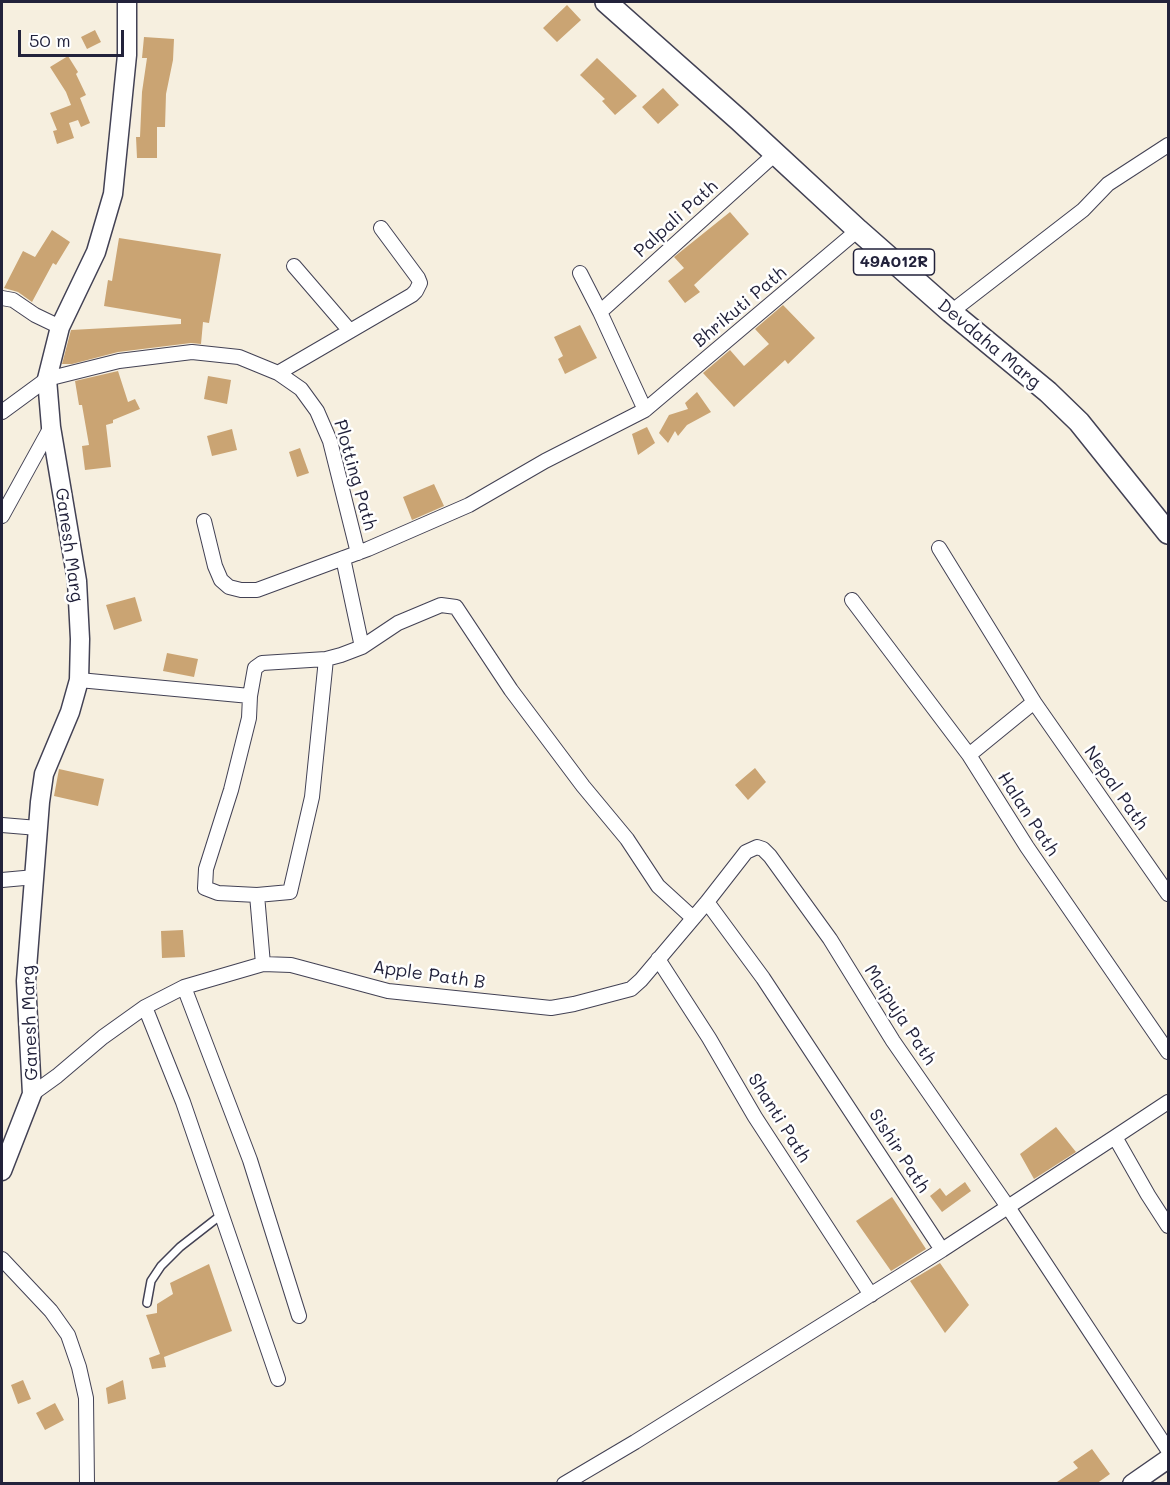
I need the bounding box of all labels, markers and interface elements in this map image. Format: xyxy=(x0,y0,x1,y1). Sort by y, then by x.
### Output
scale bar xyxy=(21,18,128,56)
text: 50 m xyxy=(29,28,71,52)
street label: Palpali Path xyxy=(630,176,722,262)
road number: 49A012R xyxy=(854,249,934,275)
street label: Bhrikuti Path xyxy=(689,262,791,352)
street label: Devdaha Marg xyxy=(933,295,1045,393)
street label: Plotting Path xyxy=(329,417,381,533)
street label: Ganesh Marg xyxy=(50,486,88,604)
street label: Nepal Path xyxy=(1079,742,1153,834)
street label: Halan Path xyxy=(993,768,1063,860)
street label: Apple Path B xyxy=(371,956,487,994)
street label: Maipuja Path xyxy=(860,961,940,1069)
street label: Ganesh Marg xyxy=(17,965,43,1081)
street label: Shanti Path xyxy=(743,1069,815,1167)
street label: Sishir Path xyxy=(864,1105,934,1197)

